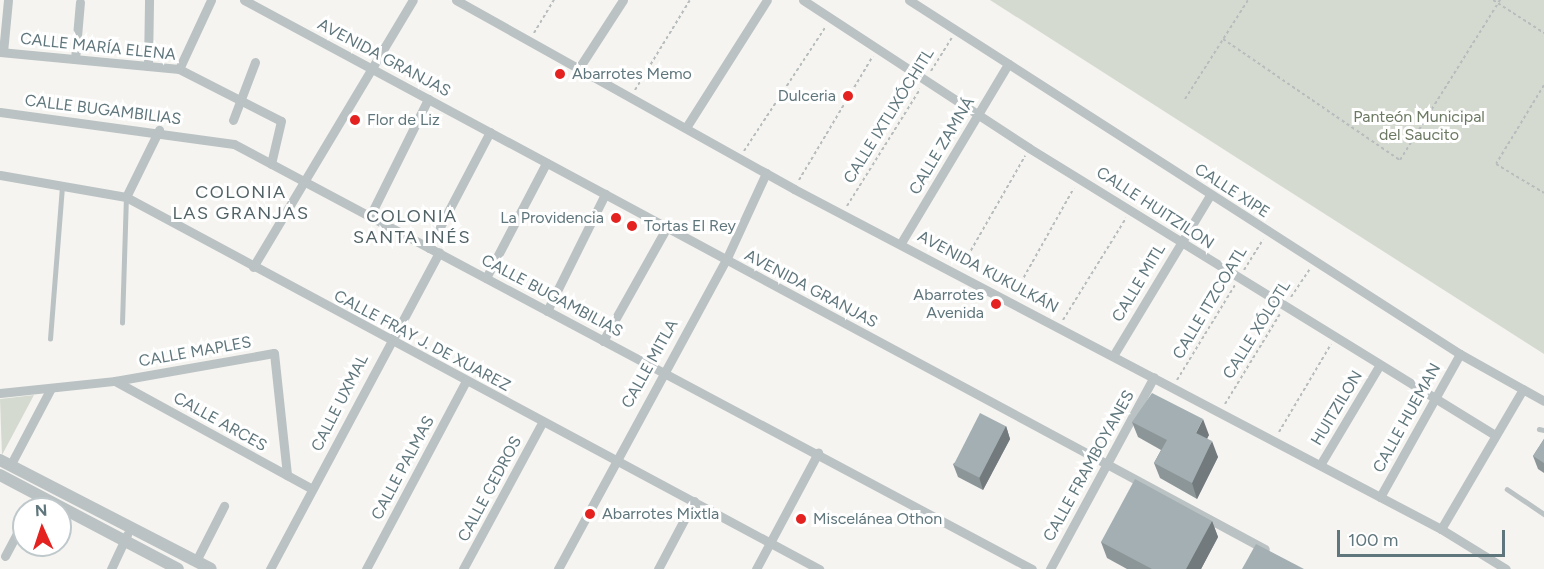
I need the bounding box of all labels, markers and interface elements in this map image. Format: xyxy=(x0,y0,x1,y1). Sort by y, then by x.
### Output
street label: AVENIDA GRANJAS xyxy=(314,15,454,101)
street label: CALLE MARÍA ELENA xyxy=(19,29,177,65)
street label: CALLE IXTLIXÓCHITL xyxy=(840,45,938,187)
place label: Abarrotes Memo xyxy=(572,64,692,84)
marker: Abarrotes Memo xyxy=(553,67,567,81)
place label: Dulceria xyxy=(778,86,836,106)
marker: Dulceria xyxy=(841,89,855,103)
street label: CALLE BUGAMBILIAS xyxy=(24,91,182,129)
street label: CALLE ZAMNÁ xyxy=(905,94,979,198)
park label: Panteón Municipal del Saucito xyxy=(1353,107,1485,145)
place label: Flor de Liz xyxy=(367,110,440,130)
marker: Flor de Liz xyxy=(348,113,362,127)
street label: CALLE XIPE xyxy=(1191,160,1273,222)
street label: CALLE HUITZILON xyxy=(1093,163,1217,253)
district label: COLONIA LAS GRANJAS xyxy=(172,182,310,224)
district label: COLONIA SANTA INÉS xyxy=(353,206,471,248)
place label: La Providencia xyxy=(500,208,604,228)
marker: La Providencia xyxy=(609,211,623,225)
place label: Tortas El Rey xyxy=(644,216,736,236)
marker: Tortas El Rey xyxy=(625,219,639,233)
street label: AVENIDA KUKULKÁN xyxy=(914,227,1062,317)
street label: CALLE MITL xyxy=(1108,241,1170,325)
street label: CALLE ITZCOATL xyxy=(1169,243,1251,363)
street label: AVENIDA GRANJAS xyxy=(741,246,881,332)
street label: CALLE BUGAMBILIAS xyxy=(478,251,626,341)
street label: CALLE XÓLOTL xyxy=(1219,277,1295,383)
place label: Abarrotes Avenida xyxy=(913,285,984,323)
street label: CALLE FRAY J. DE XUAREZ xyxy=(330,286,514,396)
marker: Abarrotes Avenida xyxy=(989,297,1003,311)
street label: CALLE MITLA xyxy=(618,316,682,412)
street label: CALLE MAPLES xyxy=(137,333,253,371)
street label: CALLE UXMAL xyxy=(307,351,373,455)
street label: CALLE HUEMAN xyxy=(1369,360,1445,476)
street label: HUITZILON xyxy=(1307,367,1367,449)
street label: CALLE FRAMBOYANES xyxy=(1039,387,1139,545)
street label: CALLE ARCES xyxy=(170,388,270,456)
street label: CALLE PALMAS xyxy=(368,413,438,523)
street label: CALLE CEDROS xyxy=(454,433,526,545)
north arrow xyxy=(12,497,72,557)
text: N xyxy=(34,501,48,520)
place label: Abarrotes Mixtla xyxy=(602,504,719,524)
marker: Abarrotes Mixtla xyxy=(583,507,597,521)
place label: Miscelánea Othon xyxy=(813,509,942,529)
marker: Miscelánea Othon xyxy=(794,512,808,526)
scale bar xyxy=(1340,518,1508,556)
text: 100 m xyxy=(1348,529,1398,551)

